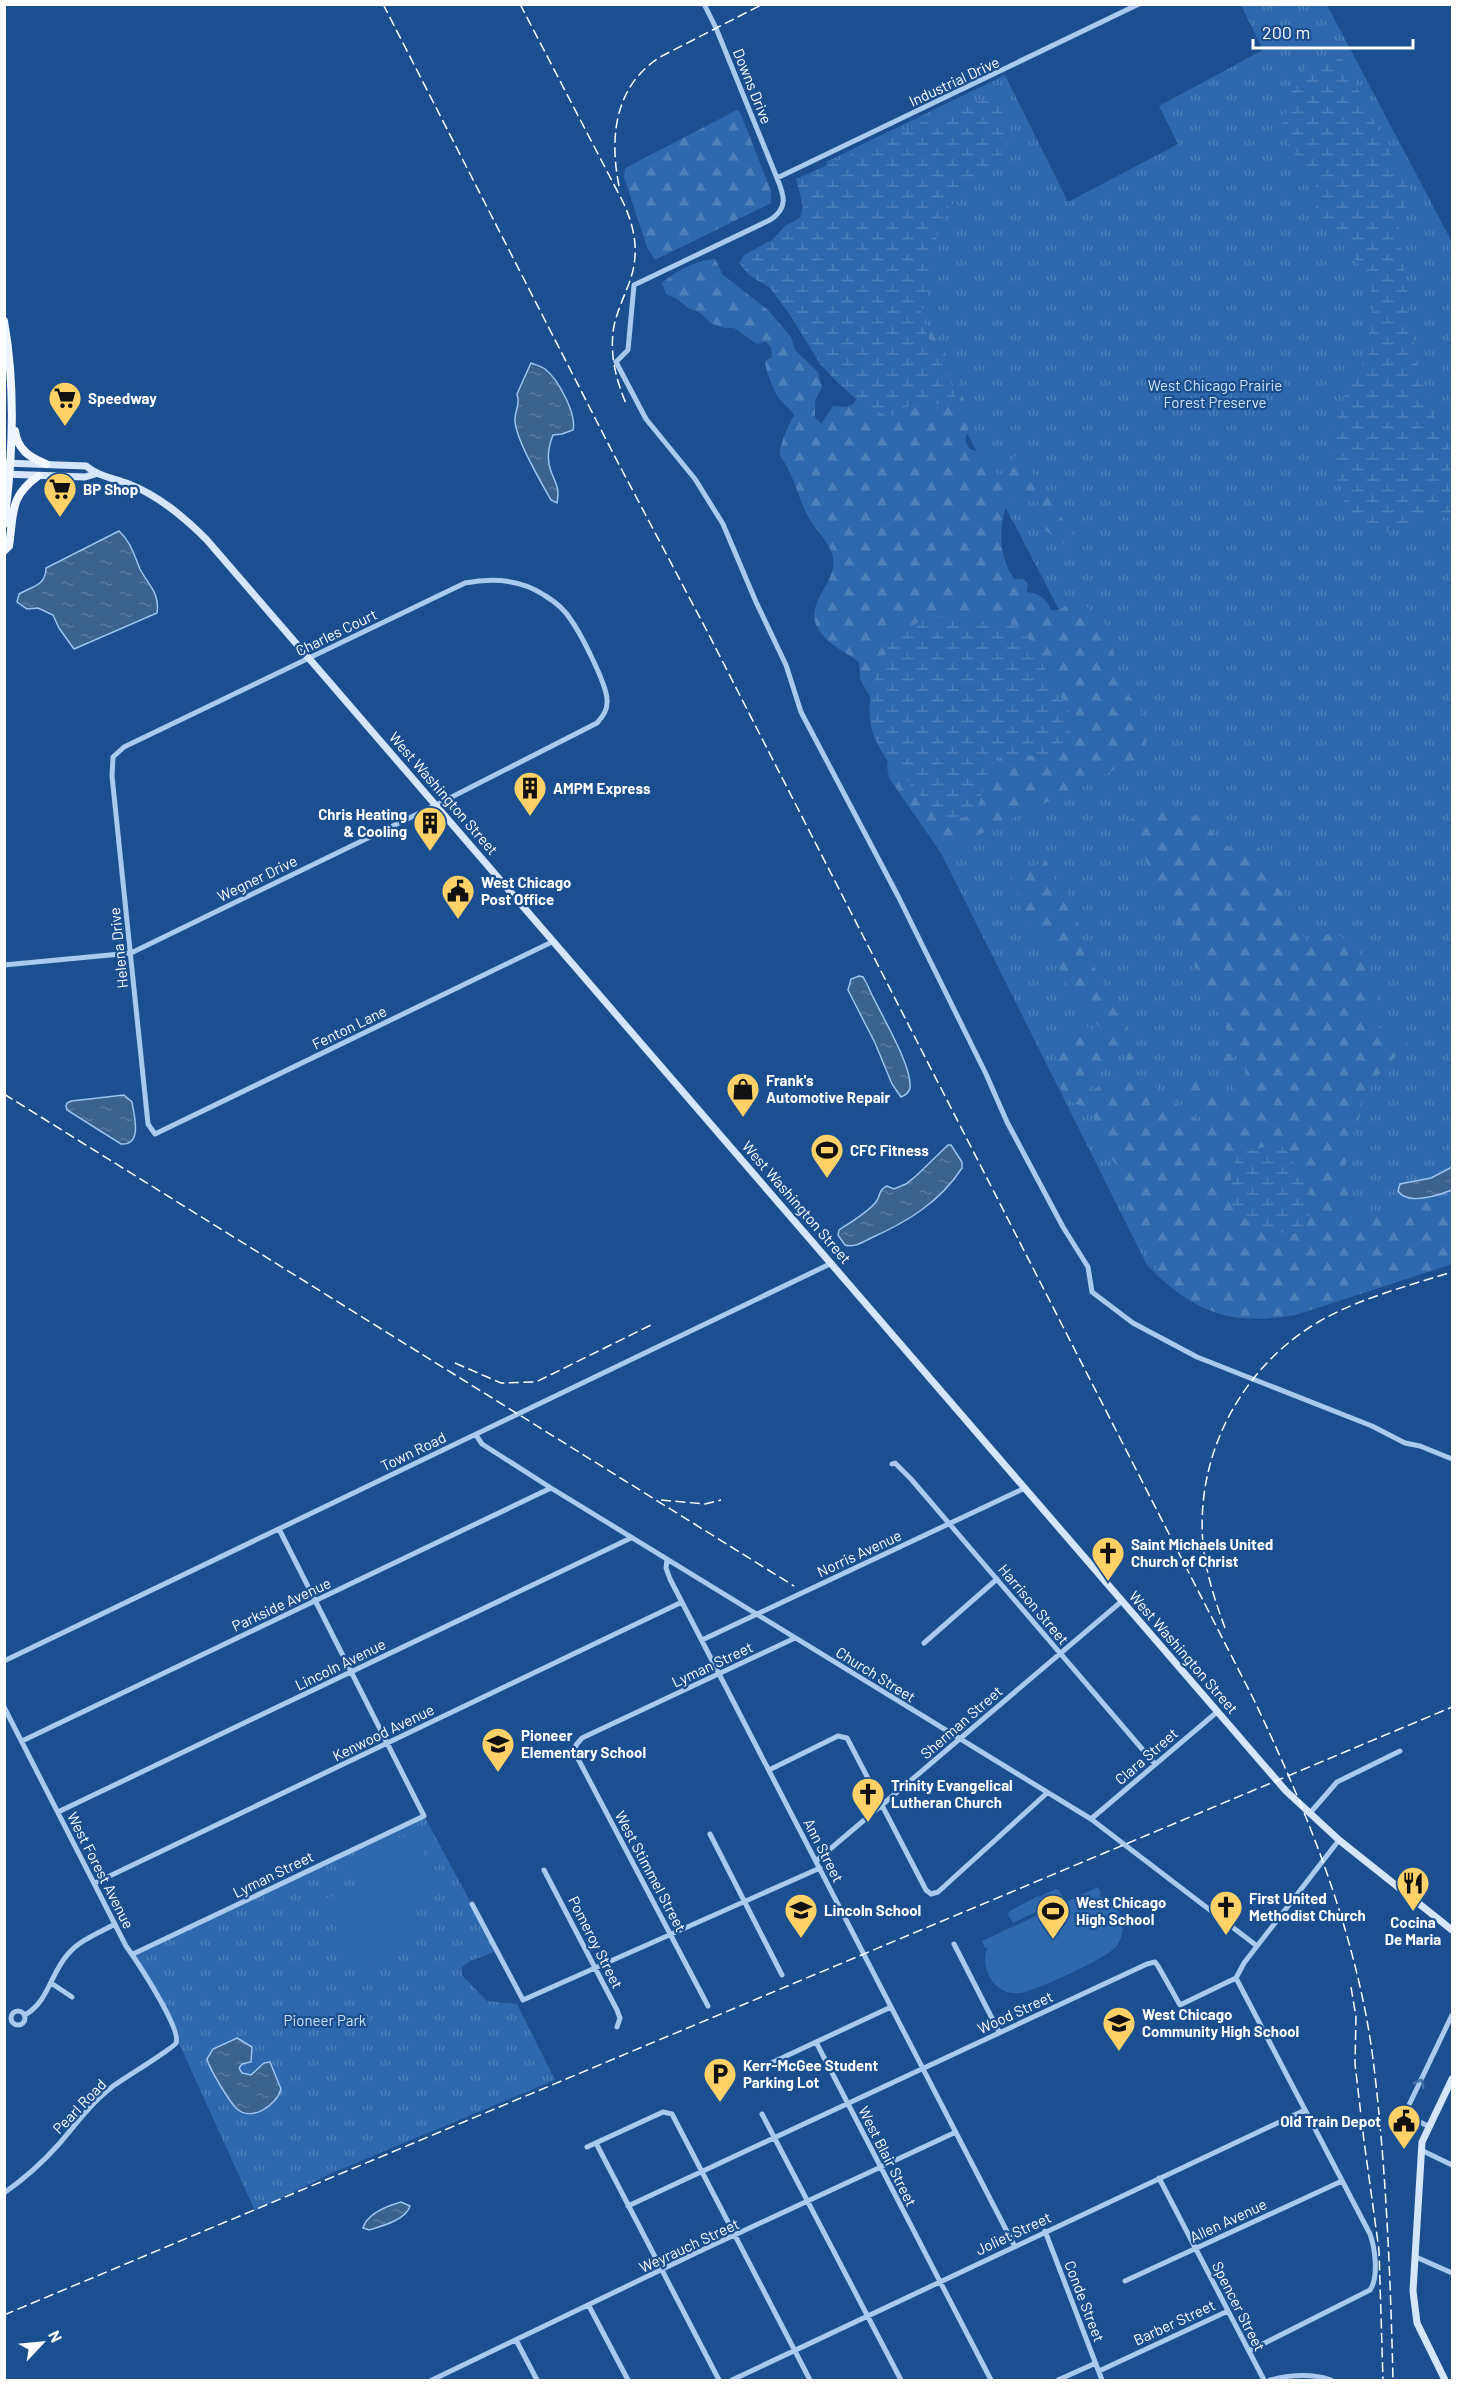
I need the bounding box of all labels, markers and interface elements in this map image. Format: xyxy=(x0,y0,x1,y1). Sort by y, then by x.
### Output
scale bar xyxy=(1253,12,1414,50)
text: 200 m xyxy=(1262,21,1310,43)
street label: Downs Drive xyxy=(730,46,776,126)
street label: Industrial Drive xyxy=(906,52,1002,110)
park label: West Chicago Prairie Forest Preserve xyxy=(1148,376,1282,411)
supermarket icon: Speedway xyxy=(47,380,83,427)
place label: Speedway xyxy=(88,389,157,407)
supermarket icon: BP Shop xyxy=(42,471,78,518)
place label: BP Shop xyxy=(83,480,138,498)
street label: Charles Court xyxy=(292,605,380,659)
street label: West Washington Street xyxy=(386,728,502,858)
building icon: AMPM Express xyxy=(512,770,548,817)
place label: AMPM Express xyxy=(553,779,651,797)
place label: Chris Heating & Cooling xyxy=(318,805,407,840)
building icon: Chris Heating & Cooling xyxy=(412,805,448,852)
street label: Wegner Drive xyxy=(214,851,300,905)
public building icon: West Chicago Post Office xyxy=(440,873,476,920)
place label: West Chicago Post Office xyxy=(481,873,571,908)
street label: Helena Drive xyxy=(105,907,131,989)
street label: Fenton Lane xyxy=(309,1001,389,1053)
shop icon: Frank's Automotive Repair xyxy=(725,1071,761,1118)
place label: Frank's Automotive Repair xyxy=(766,1071,890,1106)
sports icon: CFC Fitness xyxy=(809,1132,845,1179)
street label: West Washington Street xyxy=(739,1137,855,1267)
place label: CFC Fitness xyxy=(850,1141,929,1159)
street label: Town Road xyxy=(377,1427,449,1475)
street label: Norris Avenue xyxy=(814,1526,904,1580)
church icon: Saint Michaels United Church of Christ xyxy=(1090,1535,1126,1582)
place label: Saint Michaels United Church of Christ xyxy=(1131,1535,1273,1570)
street label: Harrison Street xyxy=(995,1560,1073,1648)
street label: Parkside Avenue xyxy=(229,1573,333,1635)
street label: West Washington Street xyxy=(1126,1587,1242,1717)
street label: Lincoln Avenue xyxy=(292,1634,388,1694)
street label: Lyman Street xyxy=(669,1637,755,1691)
street label: Church Street xyxy=(833,1642,919,1706)
street label: Sherman Street xyxy=(916,1682,1006,1762)
street label: Kenwood Avenue xyxy=(329,1700,437,1764)
street label: Clara Street xyxy=(1111,1724,1181,1788)
school or university icon: Pioneer Elementary School xyxy=(480,1726,516,1773)
place label: Pioneer Elementary School xyxy=(521,1726,646,1761)
church icon: Trinity Evangelical Lutheran Church xyxy=(850,1776,886,1823)
place label: Trinity Evangelical Lutheran Church xyxy=(891,1776,1013,1811)
street label: West Stimmel Street xyxy=(612,1808,690,1934)
street label: West Forest Avenue xyxy=(64,1809,138,1931)
street label: Ann Street xyxy=(800,1815,848,1885)
street label: Lyman Street xyxy=(230,1847,316,1901)
restaurant icon: Cocina De Maria xyxy=(1395,1865,1431,1912)
church icon: First United Methodist Church xyxy=(1208,1889,1244,1936)
place label: First United Methodist Church xyxy=(1249,1889,1366,1924)
school or university icon: Lincoln School xyxy=(783,1892,819,1939)
street label: Pomeroy Street xyxy=(565,1893,627,1991)
sports icon: West Chicago High School xyxy=(1035,1893,1071,1940)
place label: West Chicago High School xyxy=(1076,1893,1166,1928)
place label: Lincoln School xyxy=(824,1901,921,1919)
place label: Cocina De Maria xyxy=(1385,1913,1441,1948)
street label: Wood Street xyxy=(975,1987,1055,2037)
school or university icon: West Chicago Community High School xyxy=(1101,2005,1137,2052)
place label: West Chicago Community High School xyxy=(1142,2005,1299,2040)
park label: Pioneer Park xyxy=(284,2011,367,2029)
parking icon: Kerr-McGee Student Parking Lot xyxy=(702,2056,738,2103)
place label: Kerr-McGee Student Parking Lot xyxy=(743,2056,878,2091)
street label: Pearl Road xyxy=(48,2075,110,2137)
one-way arrow xyxy=(1412,2078,1424,2089)
street label: West Blair Street xyxy=(855,2103,921,2209)
public building icon: Old Train Depot xyxy=(1386,2103,1422,2150)
place label: Old Train Depot xyxy=(1280,2112,1381,2130)
street label: Allen Avenue xyxy=(1187,2194,1269,2246)
street label: Joliet Street xyxy=(972,2208,1054,2258)
street label: Weyrauch Street xyxy=(636,2214,742,2276)
street label: Conde Street xyxy=(1061,2258,1109,2344)
street label: Spencer Street xyxy=(1209,2258,1269,2354)
street label: Barber Street xyxy=(1130,2295,1218,2349)
north arrow xyxy=(12,2313,72,2373)
text: N xyxy=(45,2327,67,2345)

